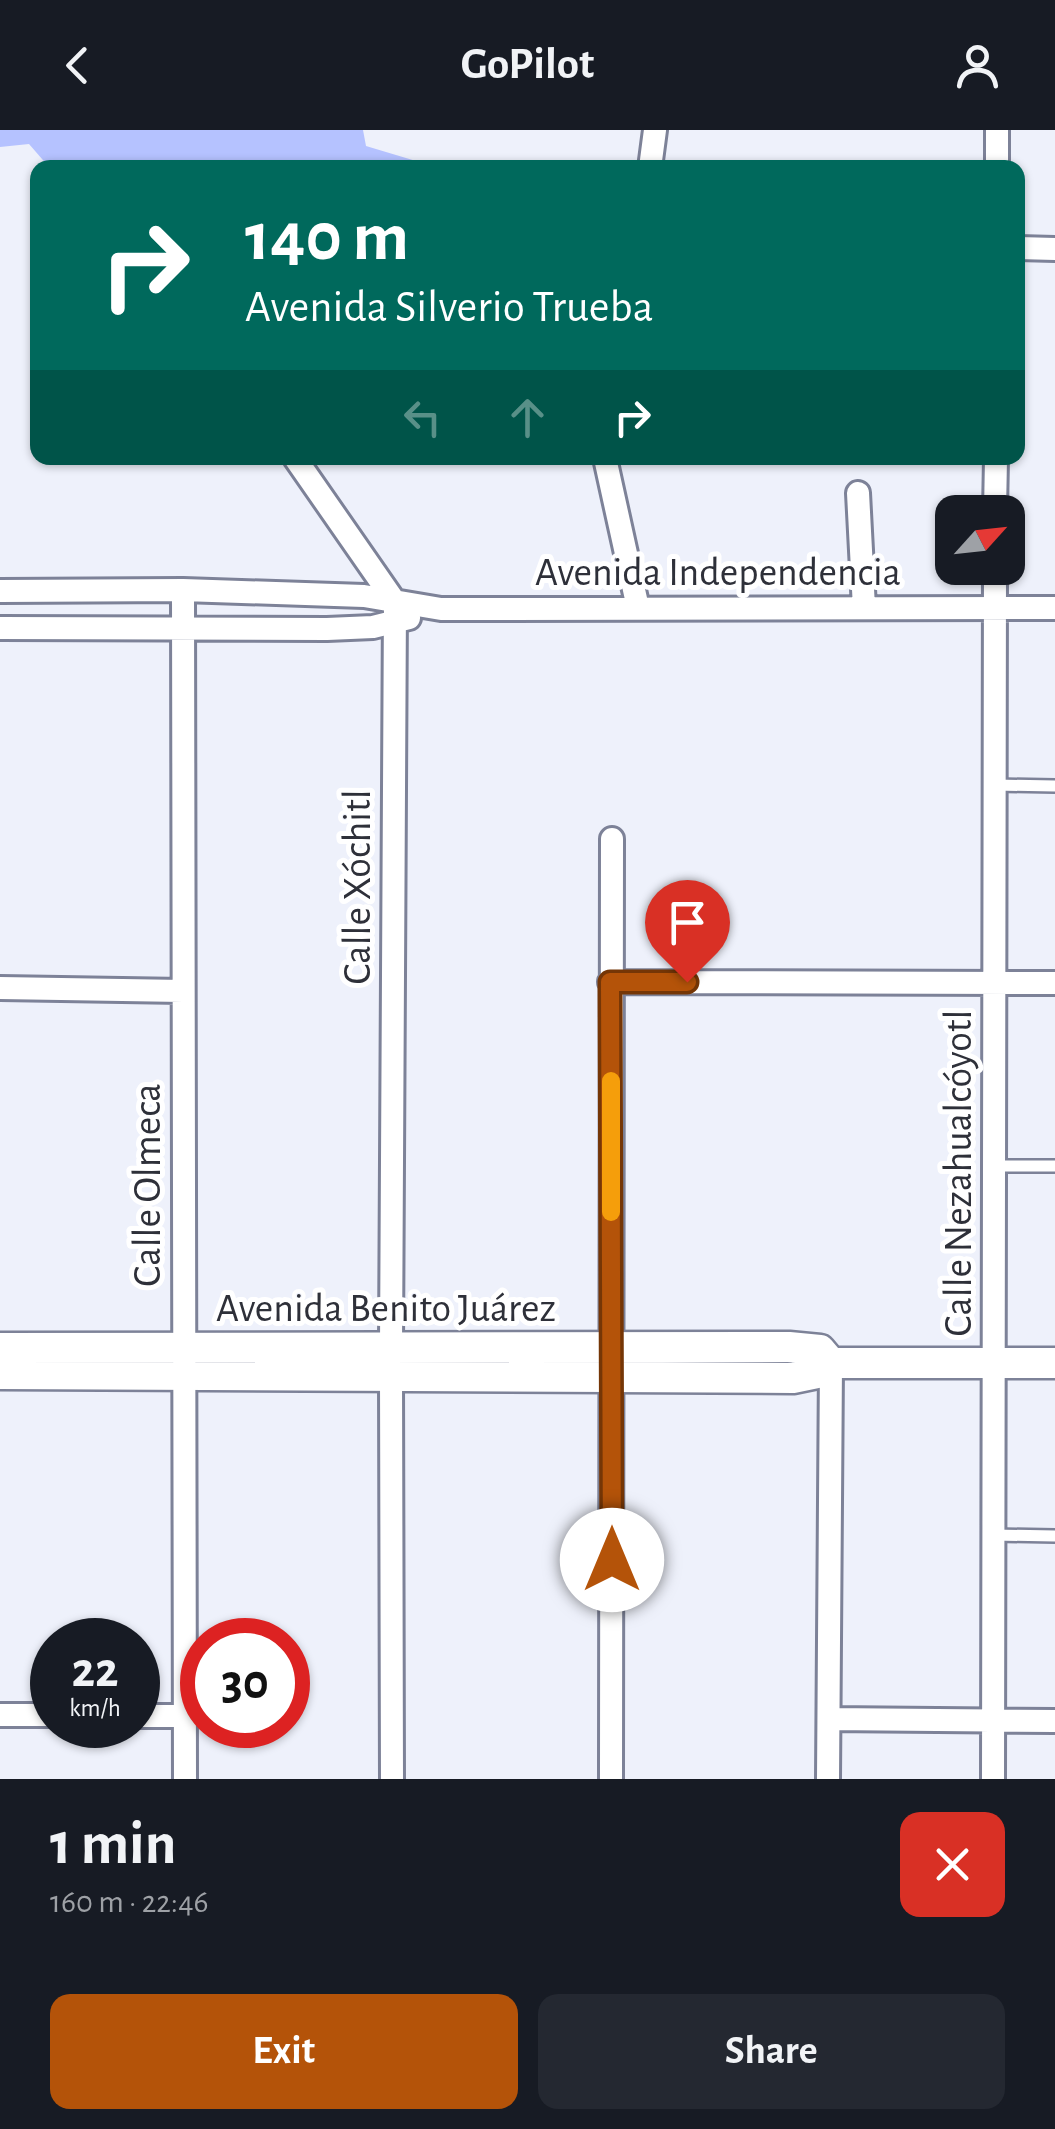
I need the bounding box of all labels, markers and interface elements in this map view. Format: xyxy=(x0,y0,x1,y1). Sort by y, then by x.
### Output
icon: back xyxy=(50,38,105,93)
icon: person xyxy=(950,38,1005,93)
text: GoPilot xyxy=(461,42,594,87)
icon: right xyxy=(80,200,210,330)
text: 140 m xyxy=(245,203,409,273)
text: Avenida Silverio Trueba xyxy=(245,285,654,330)
icon: left xyxy=(395,390,450,445)
icon: ahead xyxy=(500,390,555,445)
icon: right xyxy=(605,390,660,445)
north arrow xyxy=(935,495,1025,585)
map controls xyxy=(935,495,1025,585)
street label: Avenida Independencia xyxy=(535,553,901,593)
street label: Calle Xóchitl xyxy=(338,789,378,985)
pin xyxy=(645,880,730,983)
icon: arrive xyxy=(660,895,715,950)
street label: Calle Nezahualcóyotl xyxy=(939,1010,979,1336)
street label: Calle Olmeca xyxy=(128,1083,168,1287)
street label: Avenida Benito Juárez xyxy=(216,1289,556,1329)
position arrow xyxy=(560,1508,664,1612)
speed limit sign: 30 xyxy=(180,1618,310,1748)
text: 22 xyxy=(71,1646,119,1696)
text: km/h xyxy=(69,1696,121,1721)
button: close xyxy=(900,1812,1005,1917)
text: 1 min xyxy=(50,1815,176,1875)
text: 160 m · 22:46 xyxy=(50,1886,209,1918)
button: Exit xyxy=(50,1994,518,2109)
button: Share xyxy=(538,1994,1005,2109)

